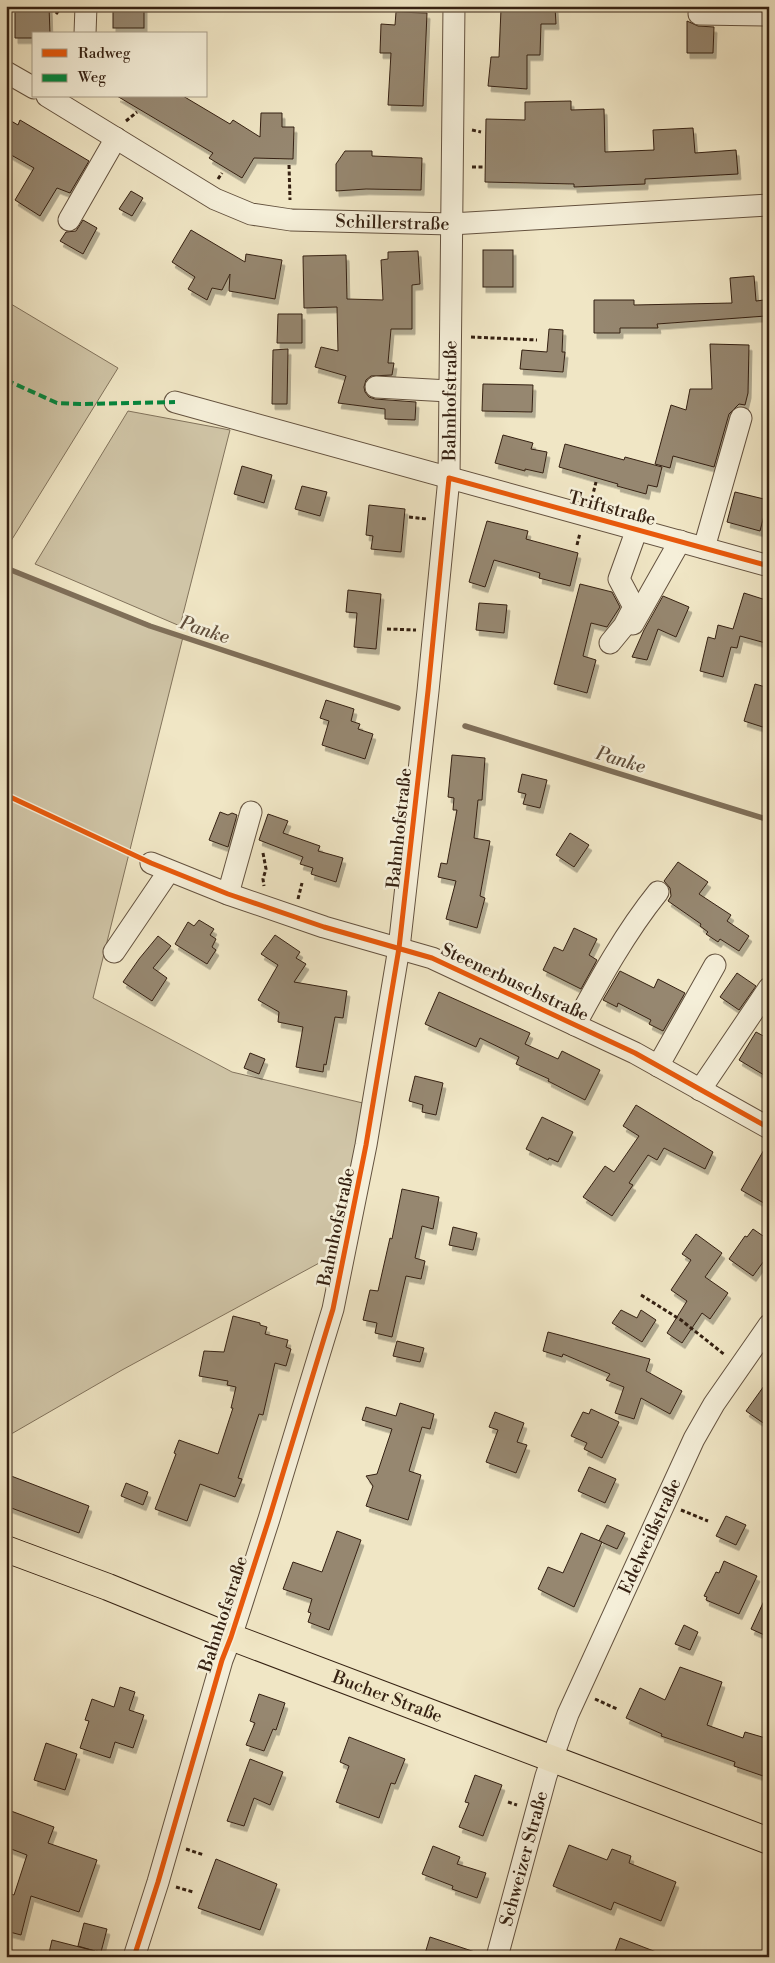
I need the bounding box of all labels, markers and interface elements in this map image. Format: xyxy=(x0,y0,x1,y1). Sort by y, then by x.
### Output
legend xyxy=(32,32,208,98)
text: Radweg xyxy=(78,44,131,63)
text: Weg xyxy=(77,68,106,87)
street label: Schillerstraße xyxy=(335,210,450,236)
street label: Bahnhofstraße xyxy=(438,340,462,462)
street label: Triftstraße xyxy=(565,486,658,531)
water label: Panke xyxy=(176,610,233,649)
water label: Panke xyxy=(592,741,649,779)
street label: Bahnhofstraße xyxy=(382,767,417,890)
street label: Steenerbuschstraße xyxy=(437,938,592,1027)
street label: Bahnhofstraße xyxy=(312,1166,360,1290)
street label: Edelweißstraße xyxy=(613,1475,686,1598)
street label: Bahnhofstraße xyxy=(194,1553,253,1676)
street label: Bucher Straße xyxy=(328,1665,446,1728)
street label: Schweizer Straße xyxy=(495,1788,553,1929)

